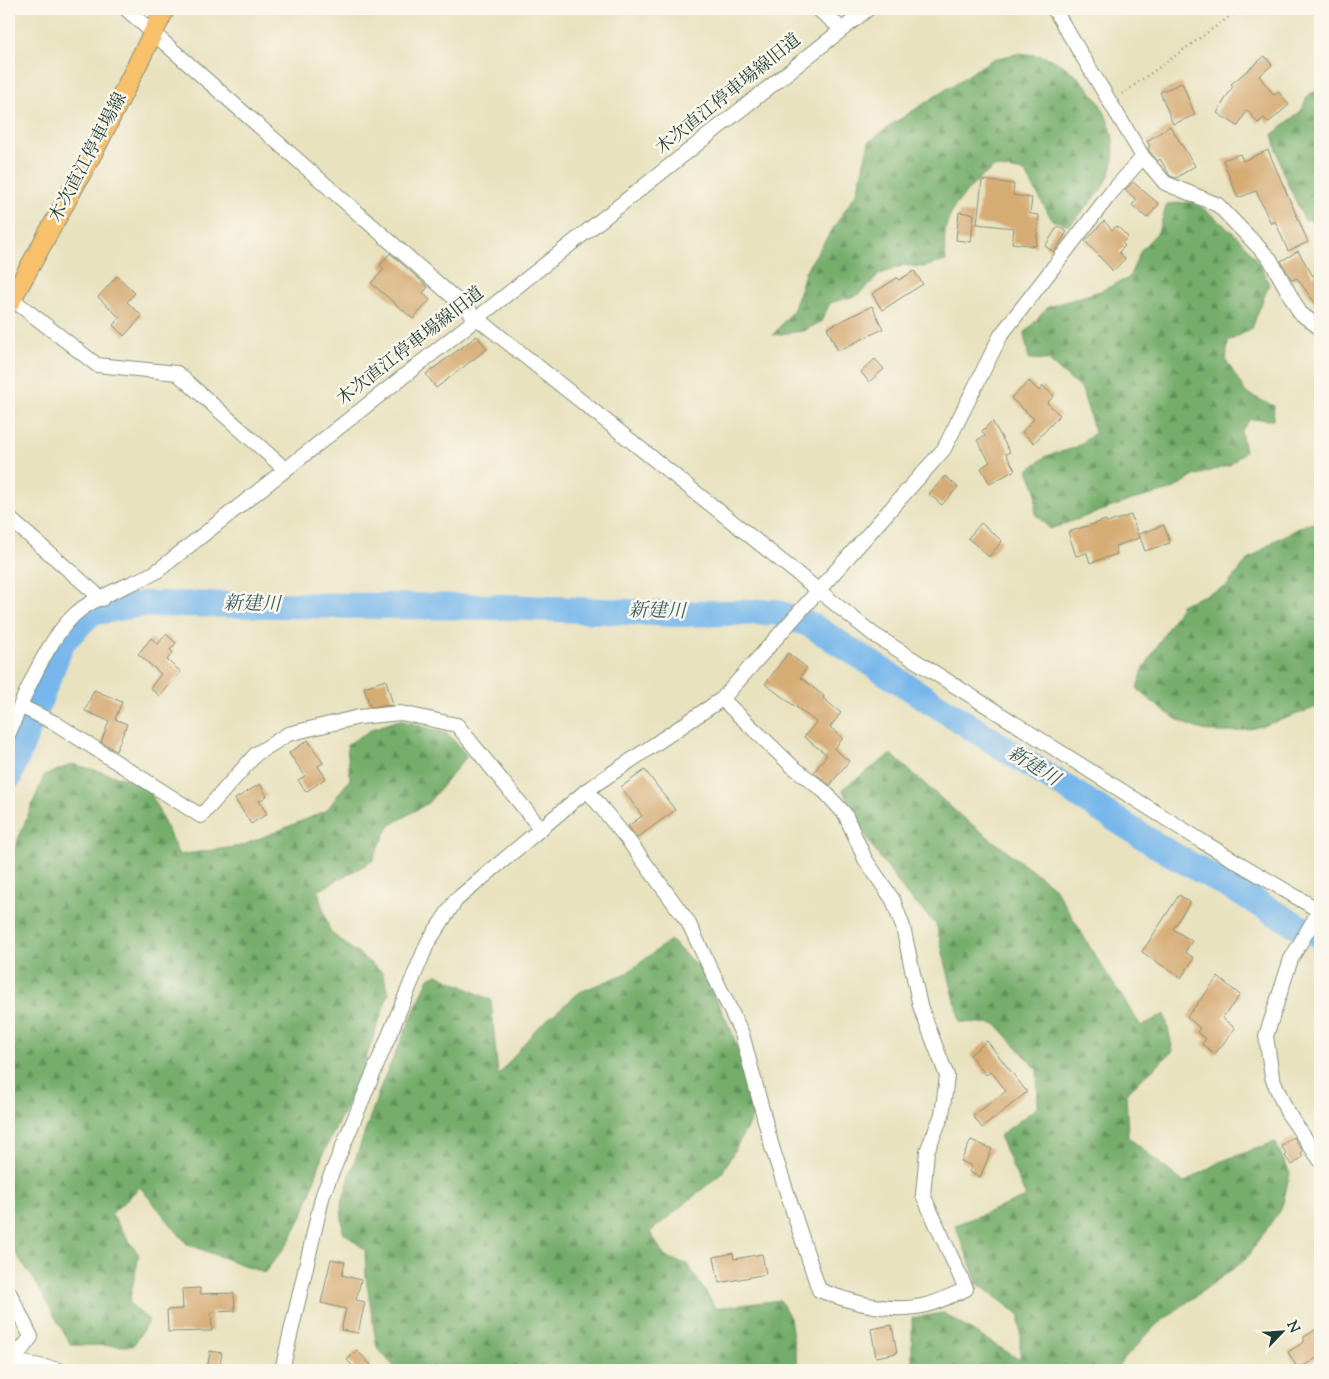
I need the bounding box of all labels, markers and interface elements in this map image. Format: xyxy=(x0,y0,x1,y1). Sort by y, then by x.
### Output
street label: 木次直江停車場線旧道 xyxy=(651,28,807,162)
street label: 木次直江停車場線 xyxy=(44,88,134,228)
street label: 木次直江停車場線旧道 xyxy=(332,281,490,413)
water label: 新建川 xyxy=(223,591,283,619)
water label: 新建川 xyxy=(628,598,688,626)
water label: 新建川 xyxy=(1002,740,1066,795)
north arrow xyxy=(1256,1306,1306,1356)
text: N xyxy=(1281,1318,1303,1337)

